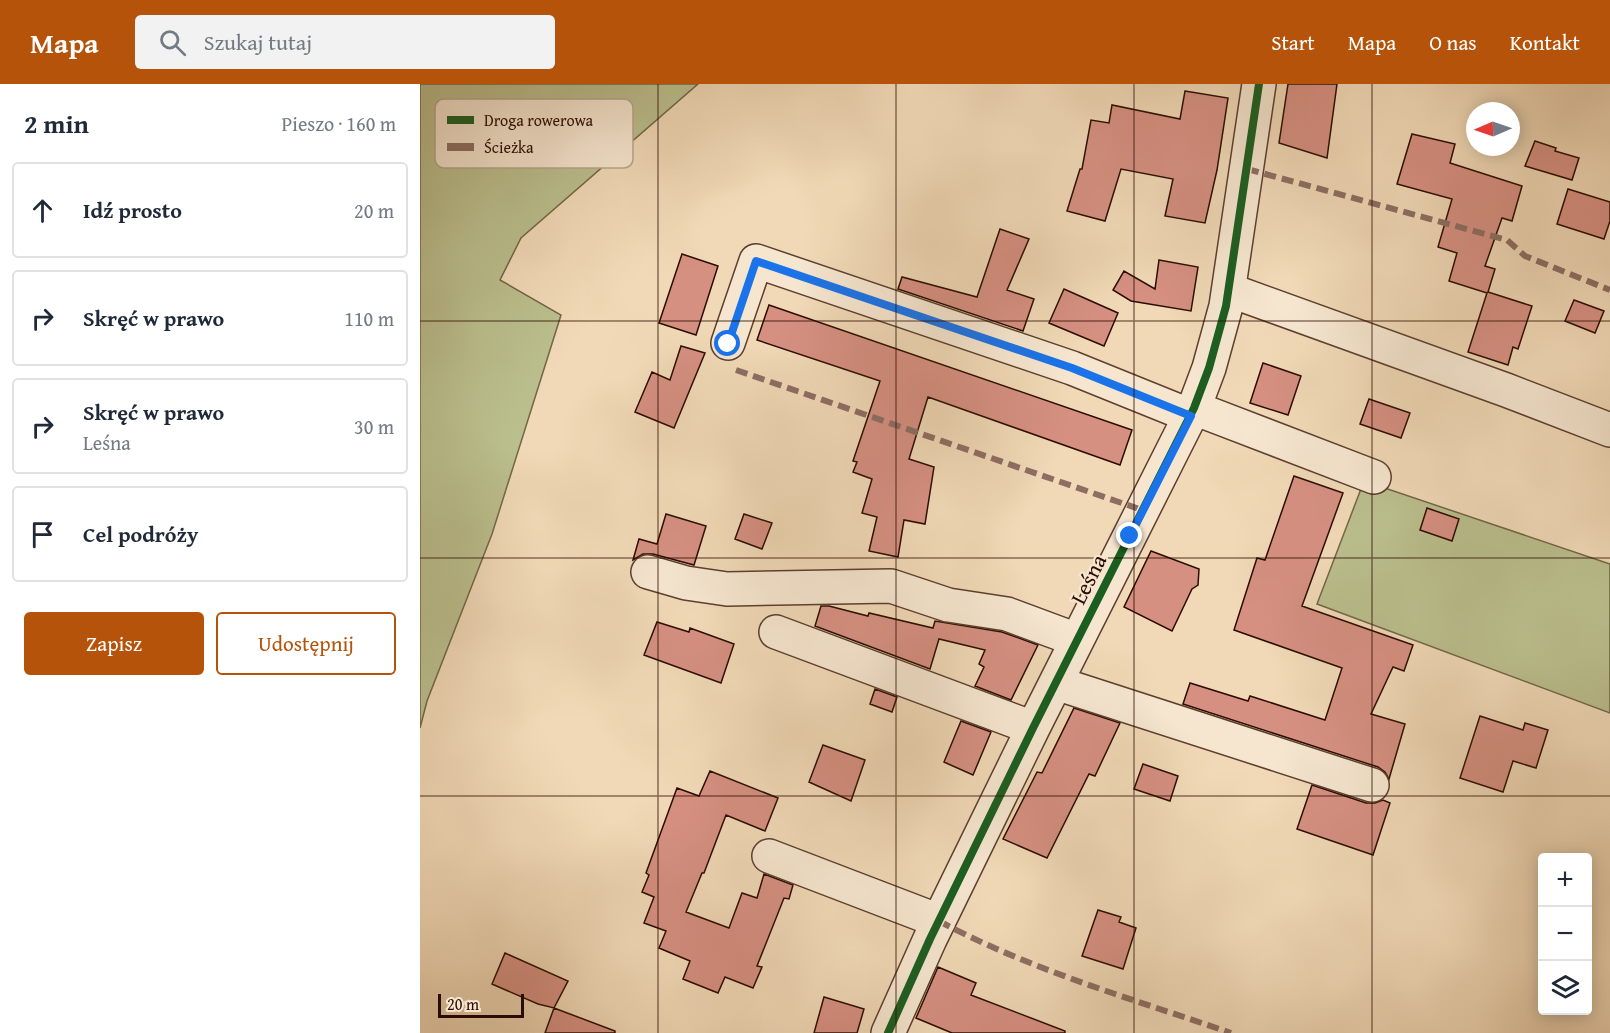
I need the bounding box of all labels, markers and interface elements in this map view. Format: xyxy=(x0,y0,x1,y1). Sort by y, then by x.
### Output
search box xyxy=(135,15,555,69)
text: Mapa xyxy=(30,22,99,63)
icon: search xyxy=(156,26,189,59)
text: Szukaj tutaj xyxy=(204,26,312,58)
text: Start xyxy=(1271,27,1315,58)
text: Mapa xyxy=(1348,27,1396,58)
text: O nas xyxy=(1429,27,1477,58)
text: Kontakt xyxy=(1510,27,1580,58)
legend xyxy=(435,99,633,168)
north arrow xyxy=(1466,102,1520,156)
text: 2 min xyxy=(24,104,89,143)
text: Droga rowerowa xyxy=(484,108,593,132)
text: Pieszo · 160 m xyxy=(282,109,396,138)
text: Ścieżka xyxy=(484,135,534,159)
icon: ahead xyxy=(26,194,59,227)
text: Idź prosto xyxy=(83,194,182,226)
text: 20 m xyxy=(354,196,394,225)
icon: right xyxy=(26,302,59,335)
text: Skręć w prawo xyxy=(83,302,224,334)
text: 110 m xyxy=(344,304,394,333)
route start xyxy=(714,330,740,356)
text: Skręć w prawo xyxy=(83,396,224,428)
icon: right xyxy=(26,410,59,443)
text: 30 m xyxy=(354,412,394,441)
text: Leśna xyxy=(83,428,131,457)
icon: arrive xyxy=(26,518,59,551)
text: Cel podróży xyxy=(83,518,198,550)
route end xyxy=(1116,522,1142,548)
street label: Leśna xyxy=(1062,548,1114,610)
button: Zapisz xyxy=(24,612,204,675)
button: Udostępnij xyxy=(216,612,396,675)
map controls xyxy=(1538,853,1592,1015)
button: + xyxy=(1538,853,1592,907)
button: − xyxy=(1538,907,1592,961)
button: layers xyxy=(1538,961,1592,1015)
scale bar xyxy=(438,991,524,1018)
text: 20 m xyxy=(447,992,479,1016)

